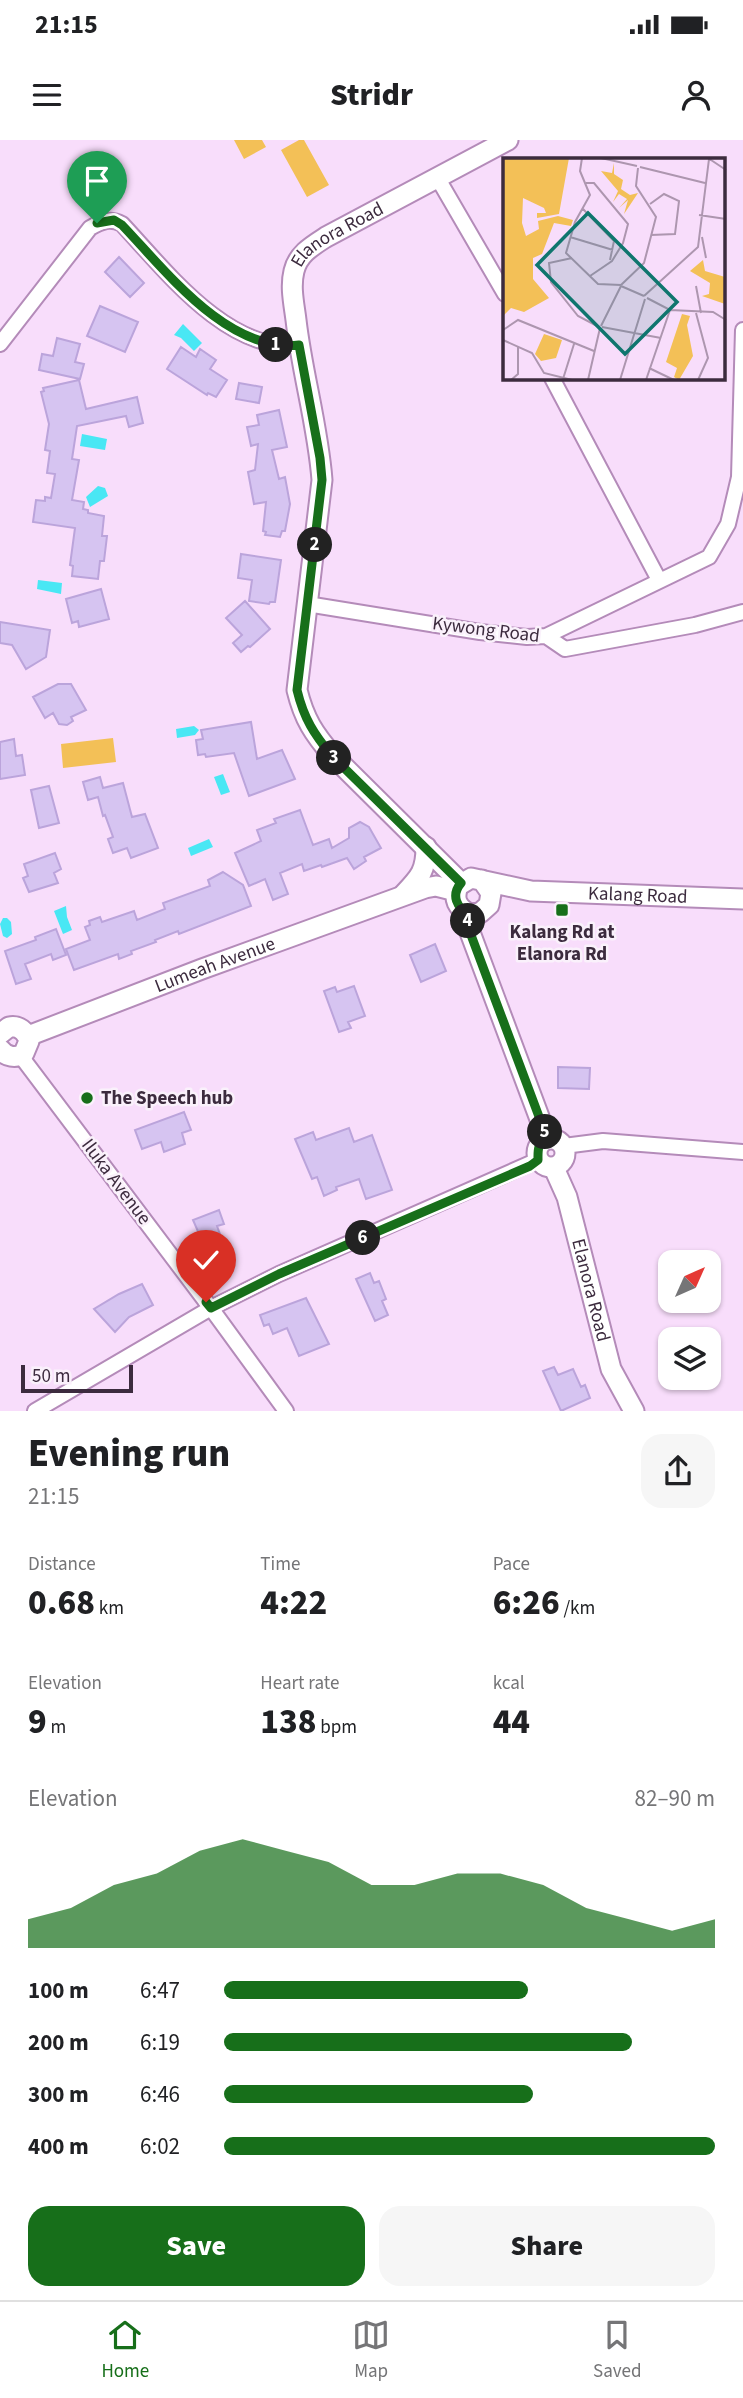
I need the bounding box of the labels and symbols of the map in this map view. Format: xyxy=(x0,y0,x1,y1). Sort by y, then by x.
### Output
pin xyxy=(67,151,127,223)
inset map xyxy=(503,158,726,380)
street label: Elanora Road xyxy=(284,195,388,272)
pin: 1 xyxy=(258,328,294,362)
pin: 2 xyxy=(298,528,332,562)
street label: Kywong Road xyxy=(431,610,541,650)
pin: 3 xyxy=(316,740,352,776)
street label: Kalang Road xyxy=(587,880,688,910)
marker: Kalang Rd at Elanora Rd xyxy=(554,902,570,918)
pin: 4 xyxy=(450,904,486,938)
place label: Kalang Rd at Elanora Rd xyxy=(509,919,615,968)
street label: Lumeah Avenue xyxy=(151,930,279,999)
place label: The Speech hub xyxy=(101,1085,233,1112)
marker: The Speech hub xyxy=(79,1090,95,1106)
pin: 5 xyxy=(528,1114,562,1150)
street label: Iluka Avenue xyxy=(75,1133,157,1231)
pin: 6 xyxy=(346,1220,380,1256)
pin xyxy=(176,1230,236,1302)
street label: Elanora Road xyxy=(565,1236,617,1345)
north arrow xyxy=(658,1250,721,1312)
scale bar xyxy=(21,1362,133,1394)

